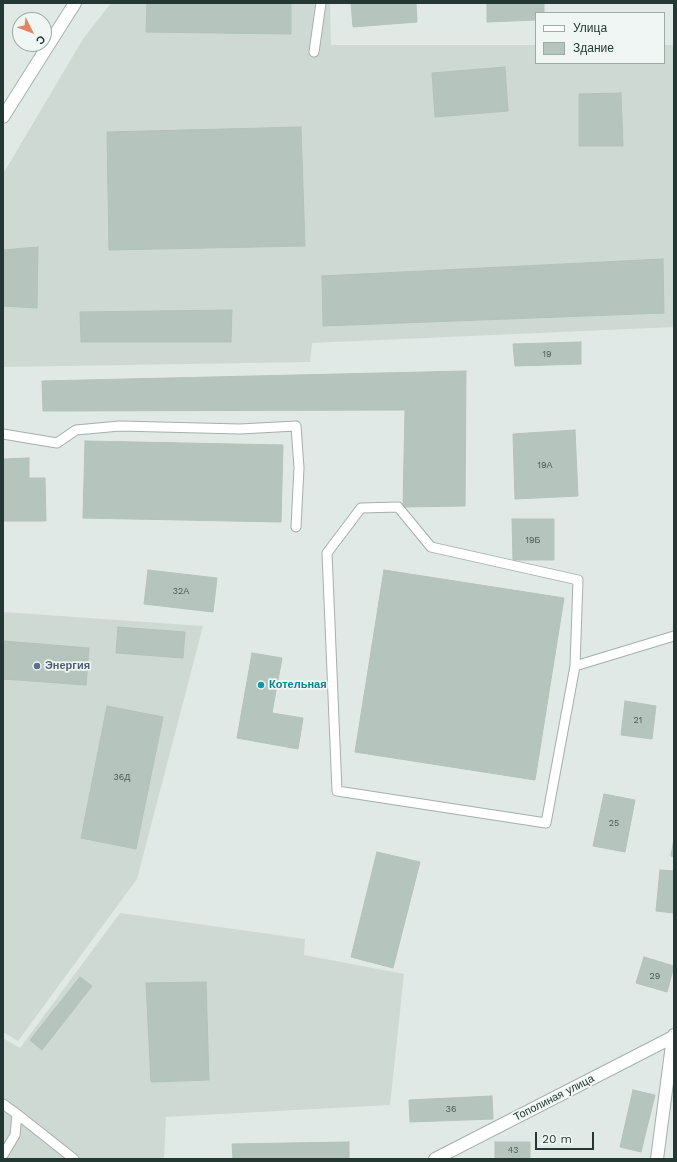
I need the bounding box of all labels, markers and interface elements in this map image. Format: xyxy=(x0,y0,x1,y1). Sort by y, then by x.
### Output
north arrow xyxy=(12,12,52,52)
legend xyxy=(535,12,665,64)
text: Улица xyxy=(573,21,607,35)
text: С xyxy=(33,32,48,47)
text: Здание xyxy=(573,41,614,55)
house number: 19 xyxy=(542,349,552,359)
house number: 19А xyxy=(537,460,553,470)
house number: 19Б xyxy=(526,535,540,545)
house number: 32А xyxy=(173,586,189,596)
place label: Энергия xyxy=(45,659,90,673)
marker: Энергия xyxy=(32,661,42,671)
place label: Котельная xyxy=(269,678,327,692)
marker: Котельная xyxy=(256,680,266,690)
house number: 21 xyxy=(634,715,642,725)
house number: 36Д xyxy=(114,772,130,782)
house number: 25 xyxy=(609,818,619,828)
house number: 29 xyxy=(650,971,660,981)
street label: Тополиная улица xyxy=(512,1072,596,1124)
house number: 36 xyxy=(446,1104,456,1114)
scale bar xyxy=(537,1124,596,1150)
text: 20 m xyxy=(542,1132,572,1146)
house number: 43 xyxy=(508,1145,518,1155)

